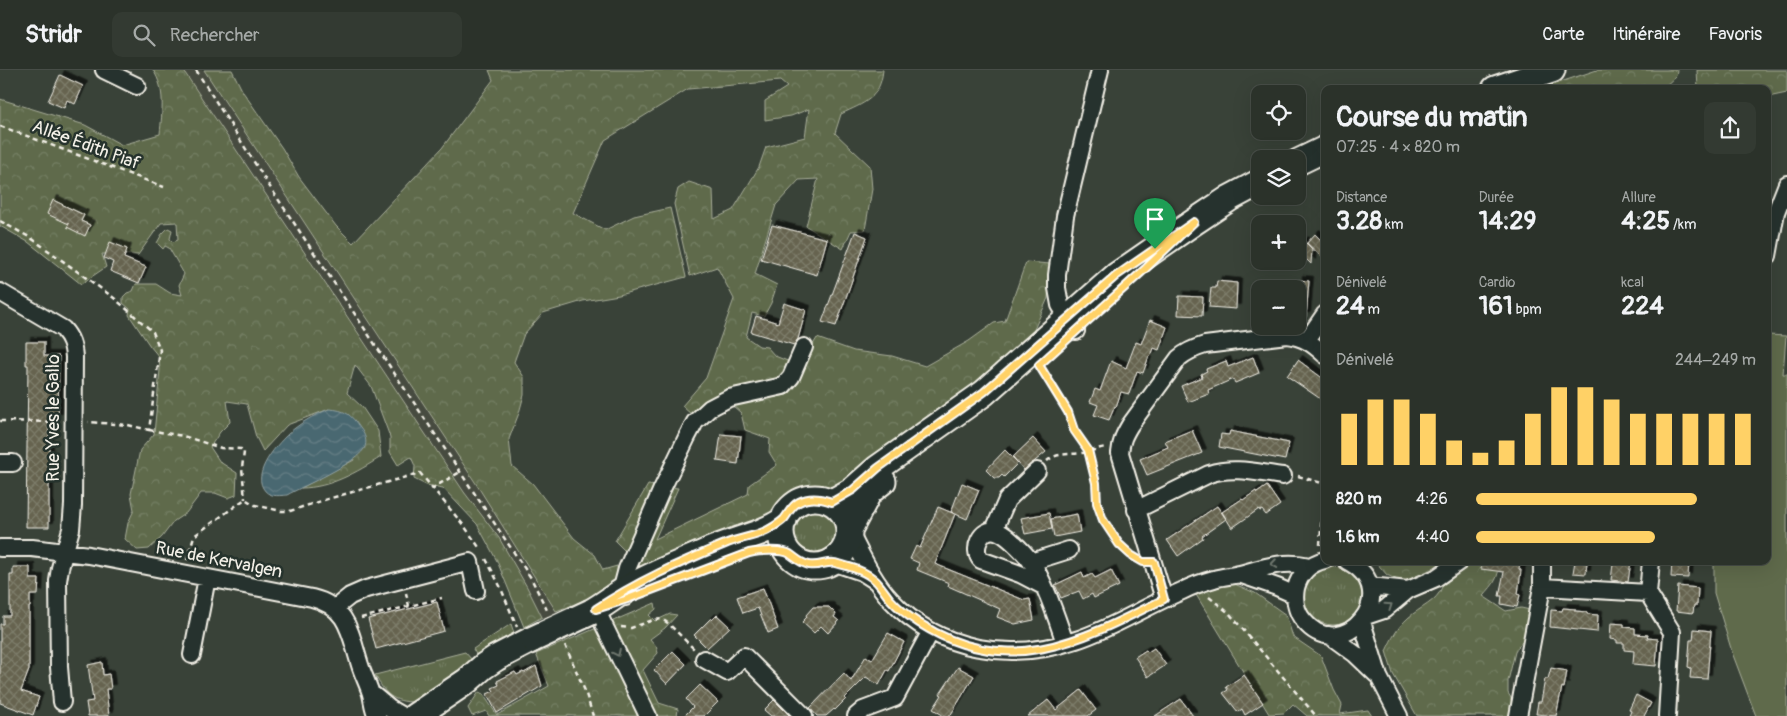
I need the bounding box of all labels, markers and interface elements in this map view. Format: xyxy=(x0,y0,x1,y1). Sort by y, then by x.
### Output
search box xyxy=(112,12,462,57)
text: Stridr xyxy=(25,20,82,49)
icon: search xyxy=(130,21,158,49)
text: Rechercher xyxy=(170,23,260,47)
text: Carte xyxy=(1542,23,1584,46)
text: Itinéraire xyxy=(1612,23,1680,46)
text: Favoris xyxy=(1708,23,1762,46)
map controls xyxy=(1251,85,1306,335)
button: locate xyxy=(1251,85,1306,140)
text: Course du matin xyxy=(1336,100,1528,135)
button: share xyxy=(1704,102,1756,154)
street label: Allée Édith Piaf xyxy=(29,115,144,175)
text: 07:25 · 4 × 820 m xyxy=(1336,137,1460,157)
button: layers xyxy=(1251,150,1306,205)
text: Distance xyxy=(1336,189,1387,206)
text: Durée xyxy=(1479,189,1514,206)
text: Allure xyxy=(1621,189,1656,206)
pin xyxy=(1134,198,1176,249)
icon: arrive xyxy=(1141,205,1169,233)
text: 3.28 xyxy=(1336,206,1382,237)
text: 14:29 xyxy=(1479,206,1536,237)
text: 4:25 xyxy=(1621,206,1670,237)
button: + xyxy=(1251,215,1306,270)
text: km xyxy=(1382,216,1403,233)
text: /km xyxy=(1670,216,1696,233)
text: Dénivelé xyxy=(1336,274,1387,291)
text: Cardio xyxy=(1479,274,1515,291)
text: kcal xyxy=(1621,274,1644,291)
button: − xyxy=(1251,280,1306,335)
text: 24 xyxy=(1336,291,1364,322)
text: 161 xyxy=(1479,291,1513,322)
text: 224 xyxy=(1621,291,1664,322)
text: m xyxy=(1364,301,1380,318)
text: bpm xyxy=(1513,301,1542,318)
text: Dénivelé xyxy=(1336,350,1394,370)
text: 244–249 m xyxy=(1675,350,1756,370)
street label: Rue Yves le Gallo xyxy=(42,354,65,482)
text: 820 m xyxy=(1336,489,1382,509)
text: 4:26 xyxy=(1416,489,1448,509)
text: 1.6 km xyxy=(1336,527,1379,547)
text: 4:40 xyxy=(1416,527,1450,547)
street label: Rue de Kervalgen xyxy=(154,536,284,584)
one-way arrow xyxy=(1270,559,1278,569)
one-way arrow xyxy=(1383,603,1392,612)
one-way arrow xyxy=(611,648,621,657)

